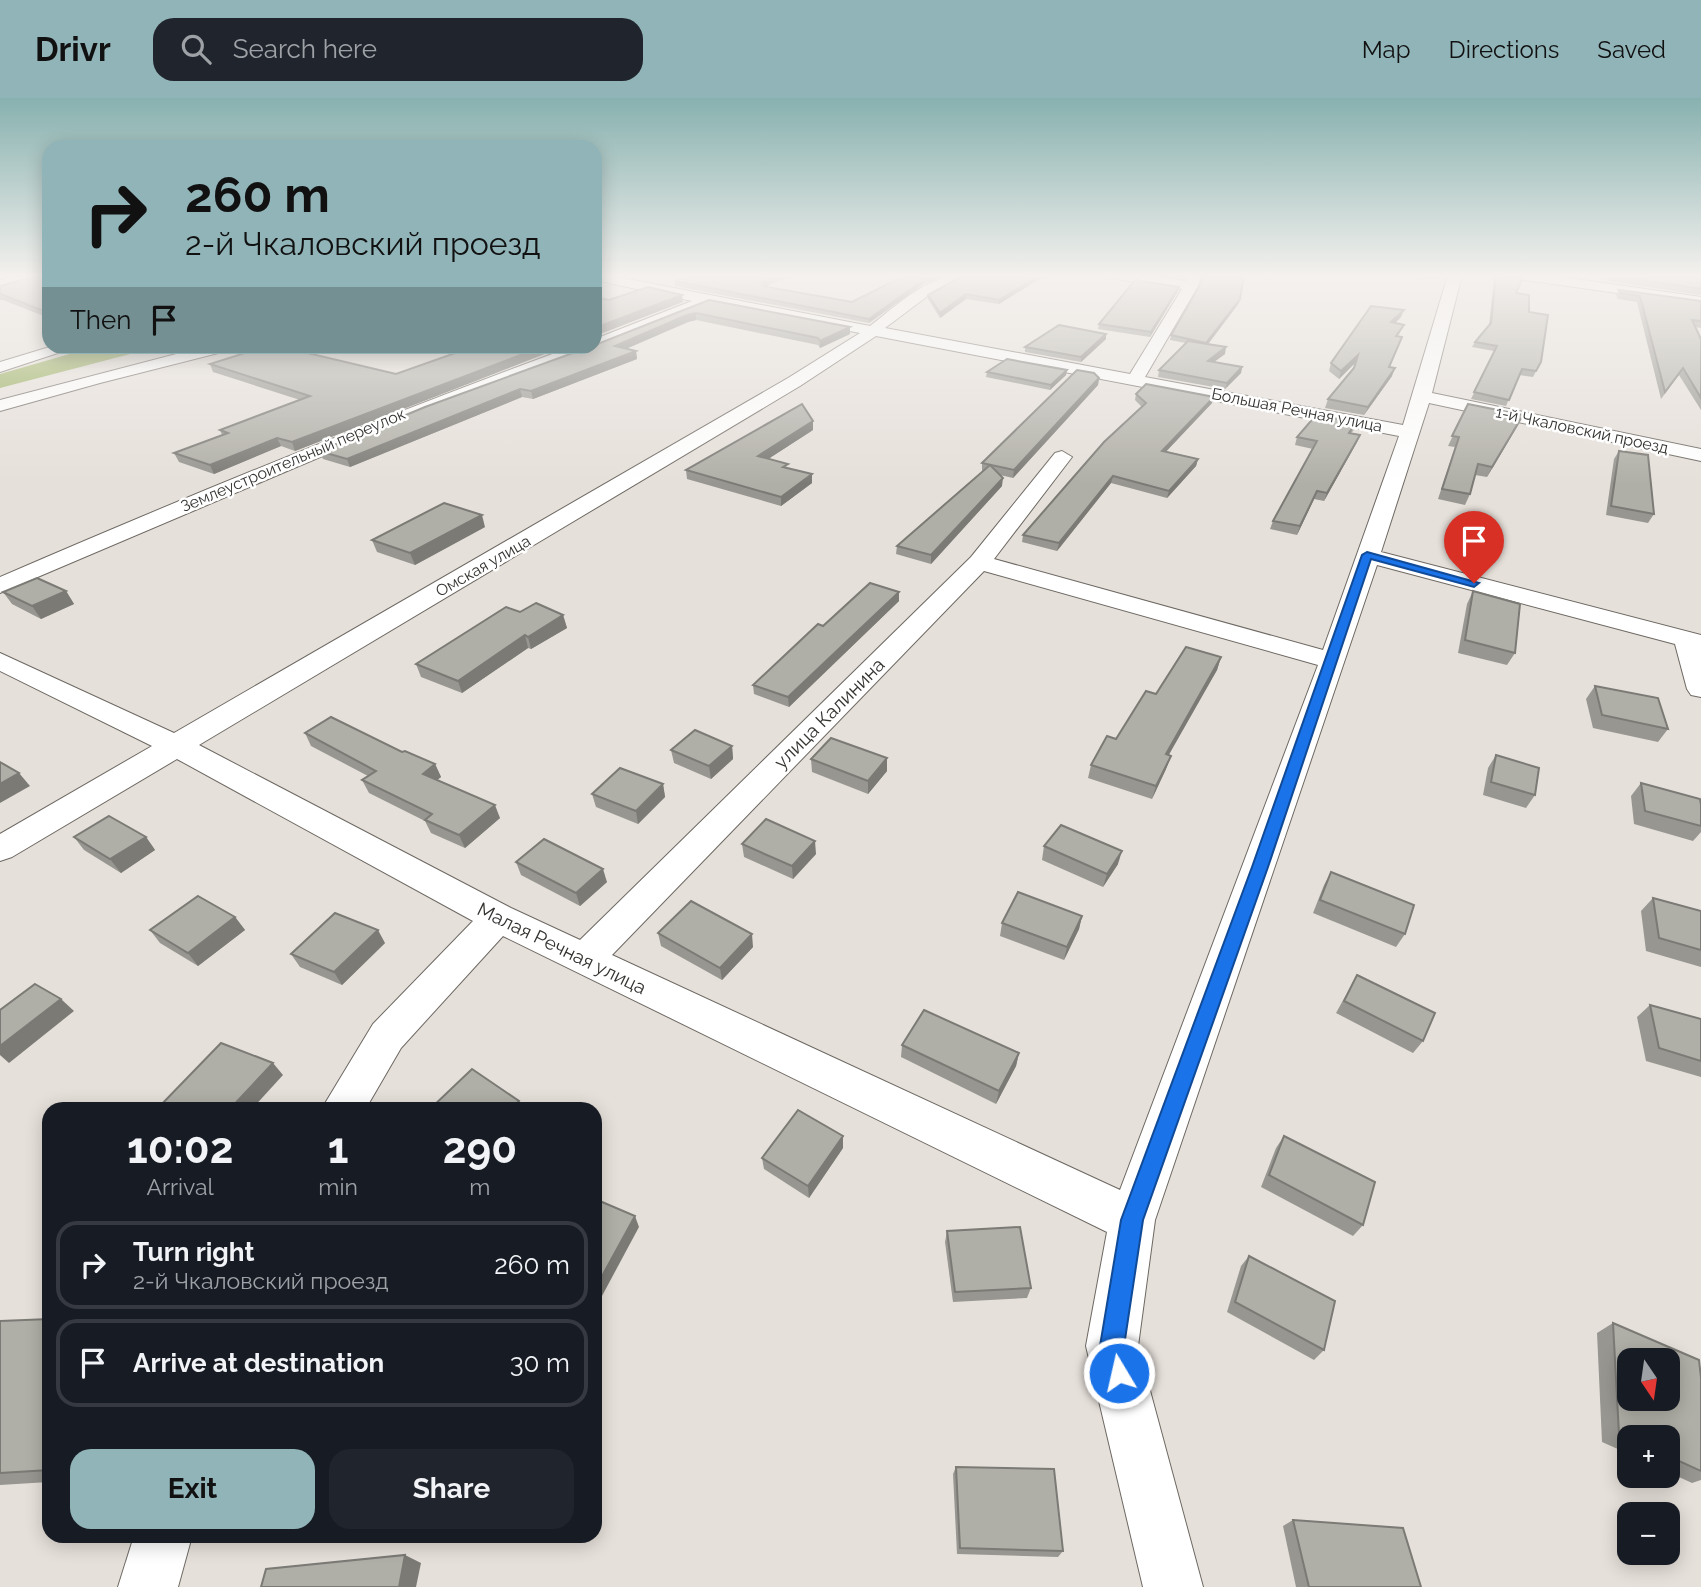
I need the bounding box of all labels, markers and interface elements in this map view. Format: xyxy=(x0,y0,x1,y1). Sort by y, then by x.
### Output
search box xyxy=(153,18,643,81)
text: Drivr xyxy=(35,30,111,69)
icon: search xyxy=(177,30,215,68)
text: Search here xyxy=(233,34,377,64)
text: Map xyxy=(1362,35,1411,64)
text: Directions xyxy=(1449,35,1559,64)
text: Saved xyxy=(1597,35,1666,64)
text: 260 m xyxy=(185,166,330,223)
icon: right xyxy=(70,168,161,259)
text: 2-й Чкаловский проезд xyxy=(185,225,541,262)
icon: arrive xyxy=(145,301,183,339)
text: Then xyxy=(70,305,131,335)
street label: Большая Речная улица xyxy=(1210,384,1384,436)
street label: 1-й Чкаловский проезд xyxy=(1494,402,1670,458)
street label: Землеустроительный переулок xyxy=(178,404,408,516)
pin xyxy=(1444,511,1504,583)
icon: arrive xyxy=(1455,522,1493,560)
street label: Омская улица xyxy=(432,531,534,601)
street label: улица Калинина xyxy=(769,653,889,773)
street label: Малая Речная улица xyxy=(474,898,650,998)
text: 10:02 xyxy=(127,1124,233,1173)
text: 1 xyxy=(328,1124,348,1173)
text: 290 xyxy=(443,1124,517,1173)
text: Arrival xyxy=(146,1173,214,1200)
text: min xyxy=(318,1173,358,1200)
text: m xyxy=(469,1173,490,1200)
text: Turn right xyxy=(133,1237,254,1267)
icon: right xyxy=(74,1246,112,1284)
text: 260 m xyxy=(494,1250,570,1280)
text: 2-й Чкаловский проезд xyxy=(133,1267,389,1294)
position arrow xyxy=(1082,1336,1156,1410)
icon: arrive xyxy=(74,1344,112,1382)
text: Arrive at destination xyxy=(133,1348,384,1378)
text: 30 m xyxy=(510,1348,570,1378)
north arrow xyxy=(1617,1348,1680,1410)
map controls xyxy=(1617,1348,1680,1565)
button: + xyxy=(1617,1425,1680,1488)
button: Exit xyxy=(70,1449,315,1529)
button: Share xyxy=(329,1449,574,1529)
button: − xyxy=(1617,1502,1680,1565)

